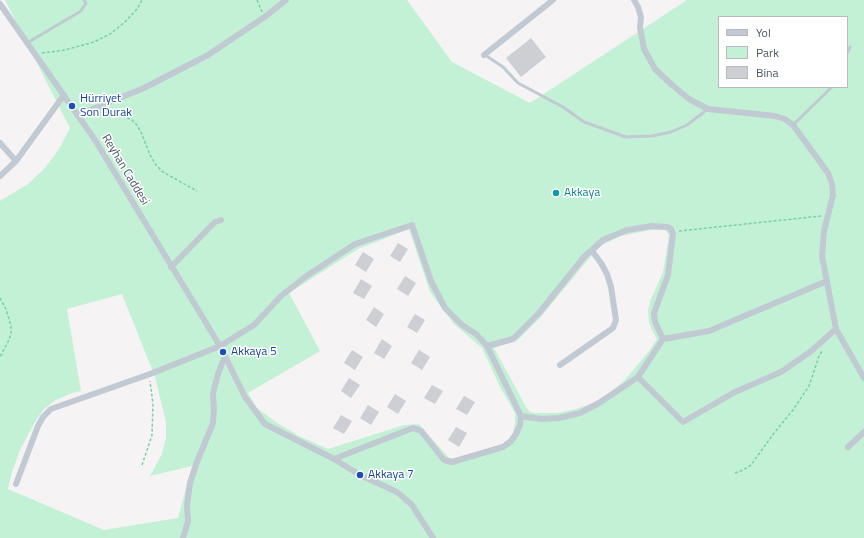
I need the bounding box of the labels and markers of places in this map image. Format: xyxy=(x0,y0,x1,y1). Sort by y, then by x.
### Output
place label: Hürriyet Son Durak xyxy=(80,92,132,120)
marker: Hürriyet Son Durak xyxy=(67,101,77,111)
place label: Akkaya xyxy=(564,186,600,200)
marker: Akkaya xyxy=(551,188,561,198)
place label: Akkaya 5 xyxy=(231,345,277,359)
marker: Akkaya 5 xyxy=(218,347,228,357)
place label: Akkaya 7 xyxy=(368,468,414,482)
marker: Akkaya 7 xyxy=(355,470,365,480)

